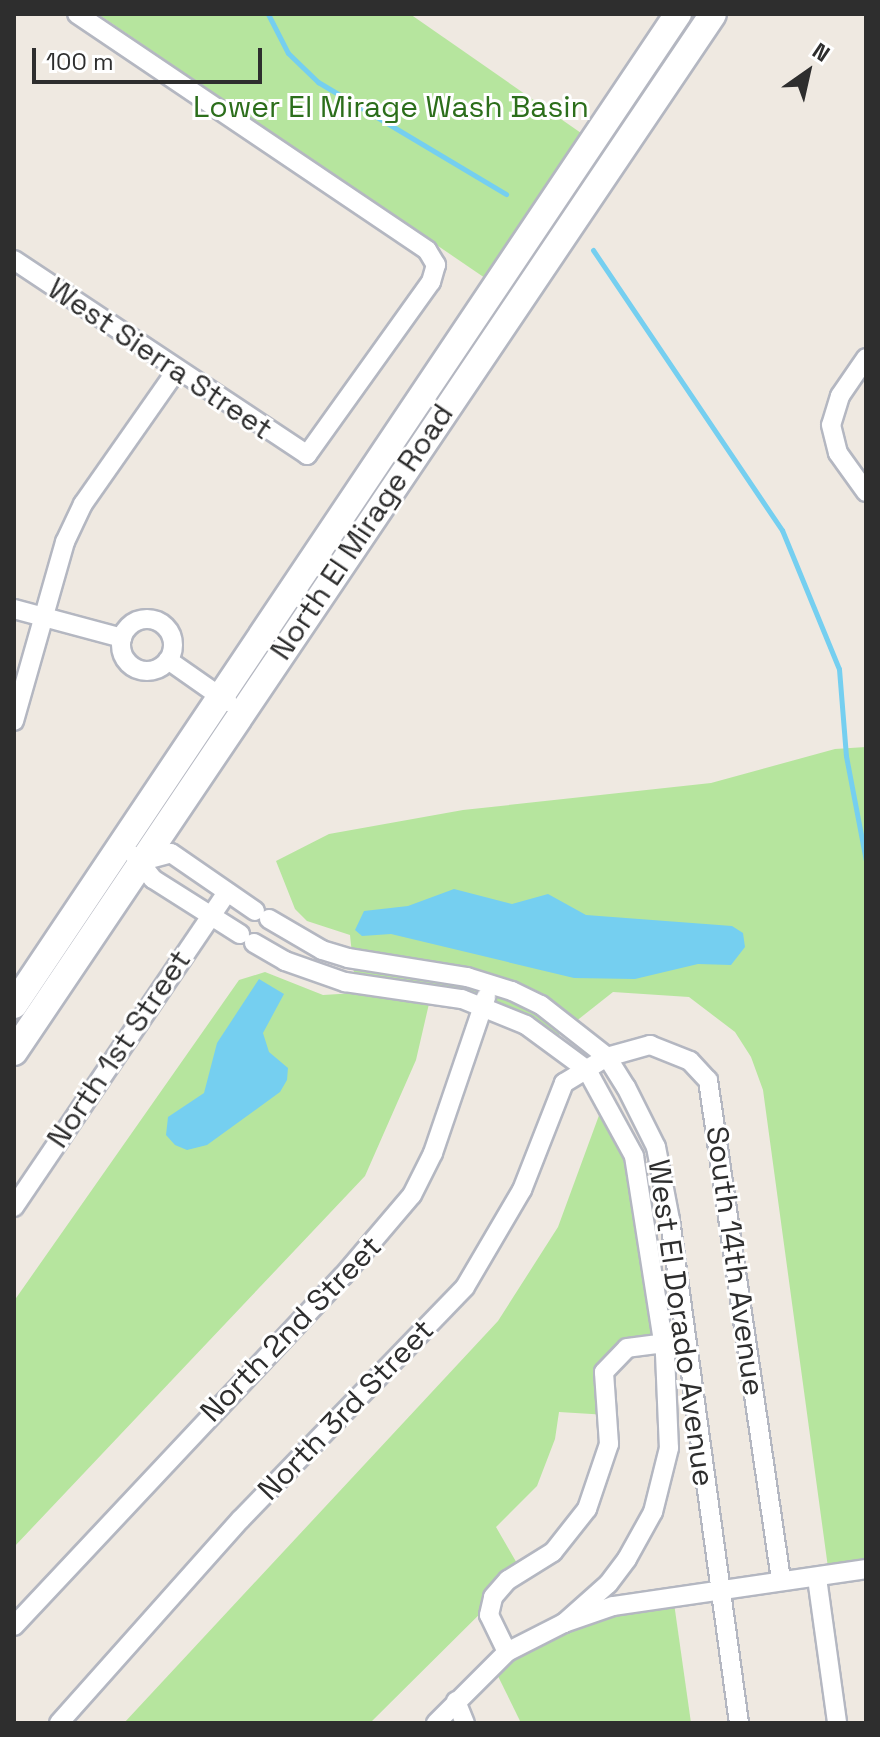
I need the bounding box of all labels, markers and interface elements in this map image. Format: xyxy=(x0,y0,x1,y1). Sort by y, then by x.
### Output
scale bar xyxy=(36,32,266,82)
north arrow xyxy=(768,32,848,112)
text: N xyxy=(807,36,835,68)
text: 100 m xyxy=(46,46,114,77)
park label: Lower El Mirage Wash Basin xyxy=(193,89,589,125)
street label: West Sierra Street xyxy=(41,271,279,447)
street label: North El Mirage Road xyxy=(263,397,461,667)
street label: North 1st Street xyxy=(40,943,198,1155)
street label: South 14th Avenue xyxy=(698,1124,772,1398)
street label: West El Dorado Avenue xyxy=(640,1157,722,1489)
street label: North 2nd Street xyxy=(193,1228,389,1430)
street label: North 3rd Street xyxy=(251,1312,441,1508)

